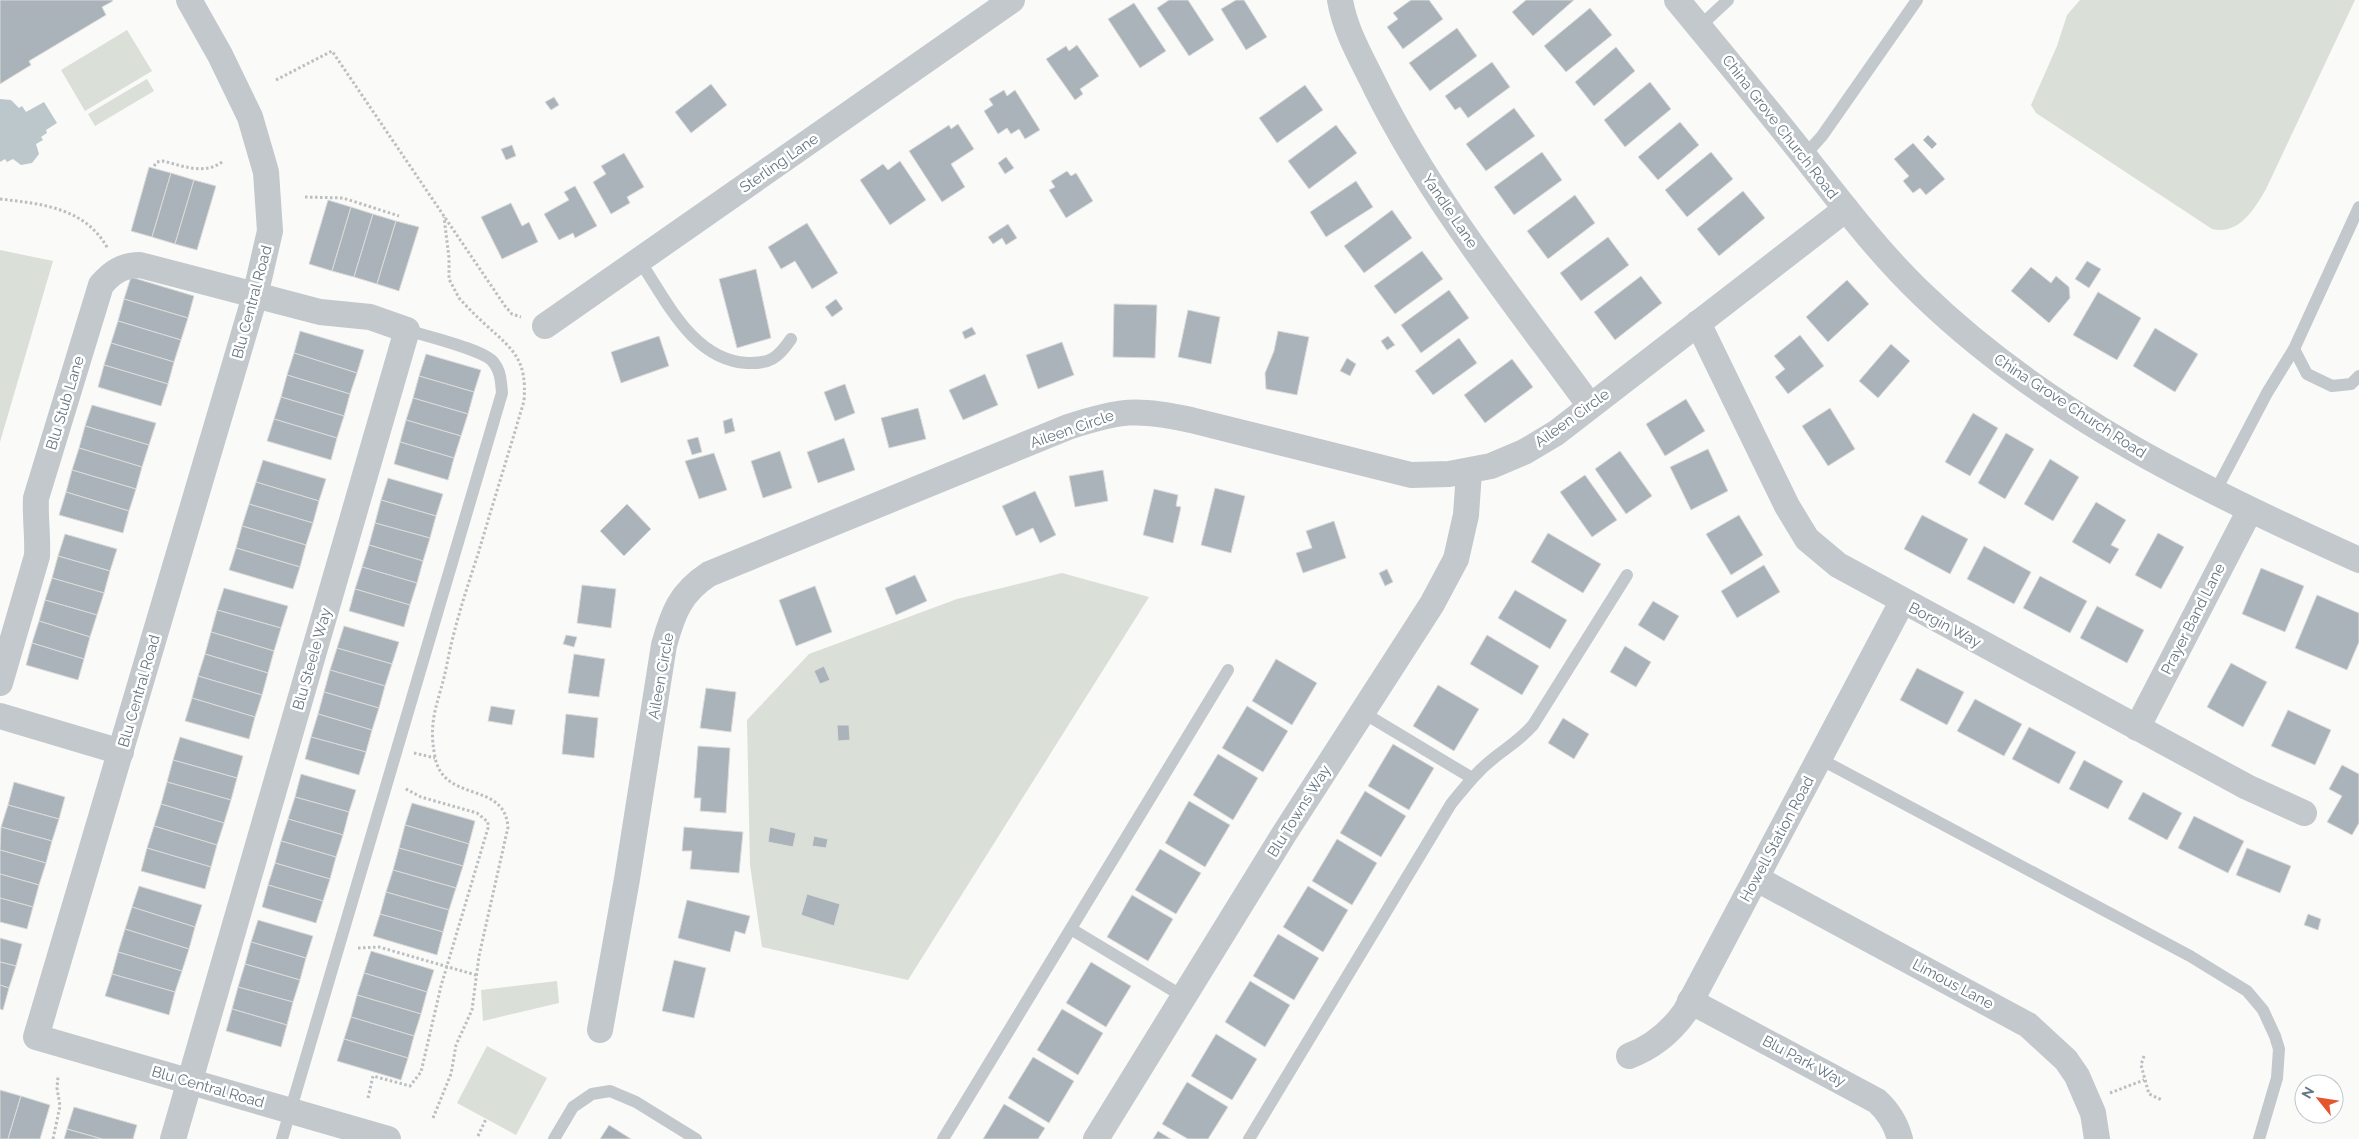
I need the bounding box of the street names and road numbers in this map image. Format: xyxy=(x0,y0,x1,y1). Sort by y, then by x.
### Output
street label: China Grove Church Road xyxy=(1718,51,1842,203)
street label: Sterling Lane xyxy=(736,129,822,197)
street label: Yandle Lane xyxy=(1419,170,1482,252)
street label: Blu Central Road xyxy=(228,243,276,361)
street label: China Grove Church Road xyxy=(1991,350,2149,462)
street label: Blu Stub Lane xyxy=(42,354,88,452)
street label: Aileen Circle xyxy=(1531,385,1613,451)
street label: Aileen Circle xyxy=(1028,406,1116,452)
street label: Prayer Band Lane xyxy=(2157,560,2229,678)
street label: Borgin Way xyxy=(1906,598,1984,652)
street label: Blu Steele Way xyxy=(289,606,335,712)
street label: Aileen Circle xyxy=(645,631,677,721)
street label: Blu Central Road xyxy=(114,633,164,749)
street label: Blu Towns Way xyxy=(1264,762,1334,860)
street label: Howell Station Road xyxy=(1736,773,1818,905)
street label: Limous Lane xyxy=(1909,955,1997,1013)
street label: Blu Park Way xyxy=(1759,1032,1849,1090)
street label: Blu Central Road xyxy=(150,1062,266,1112)

